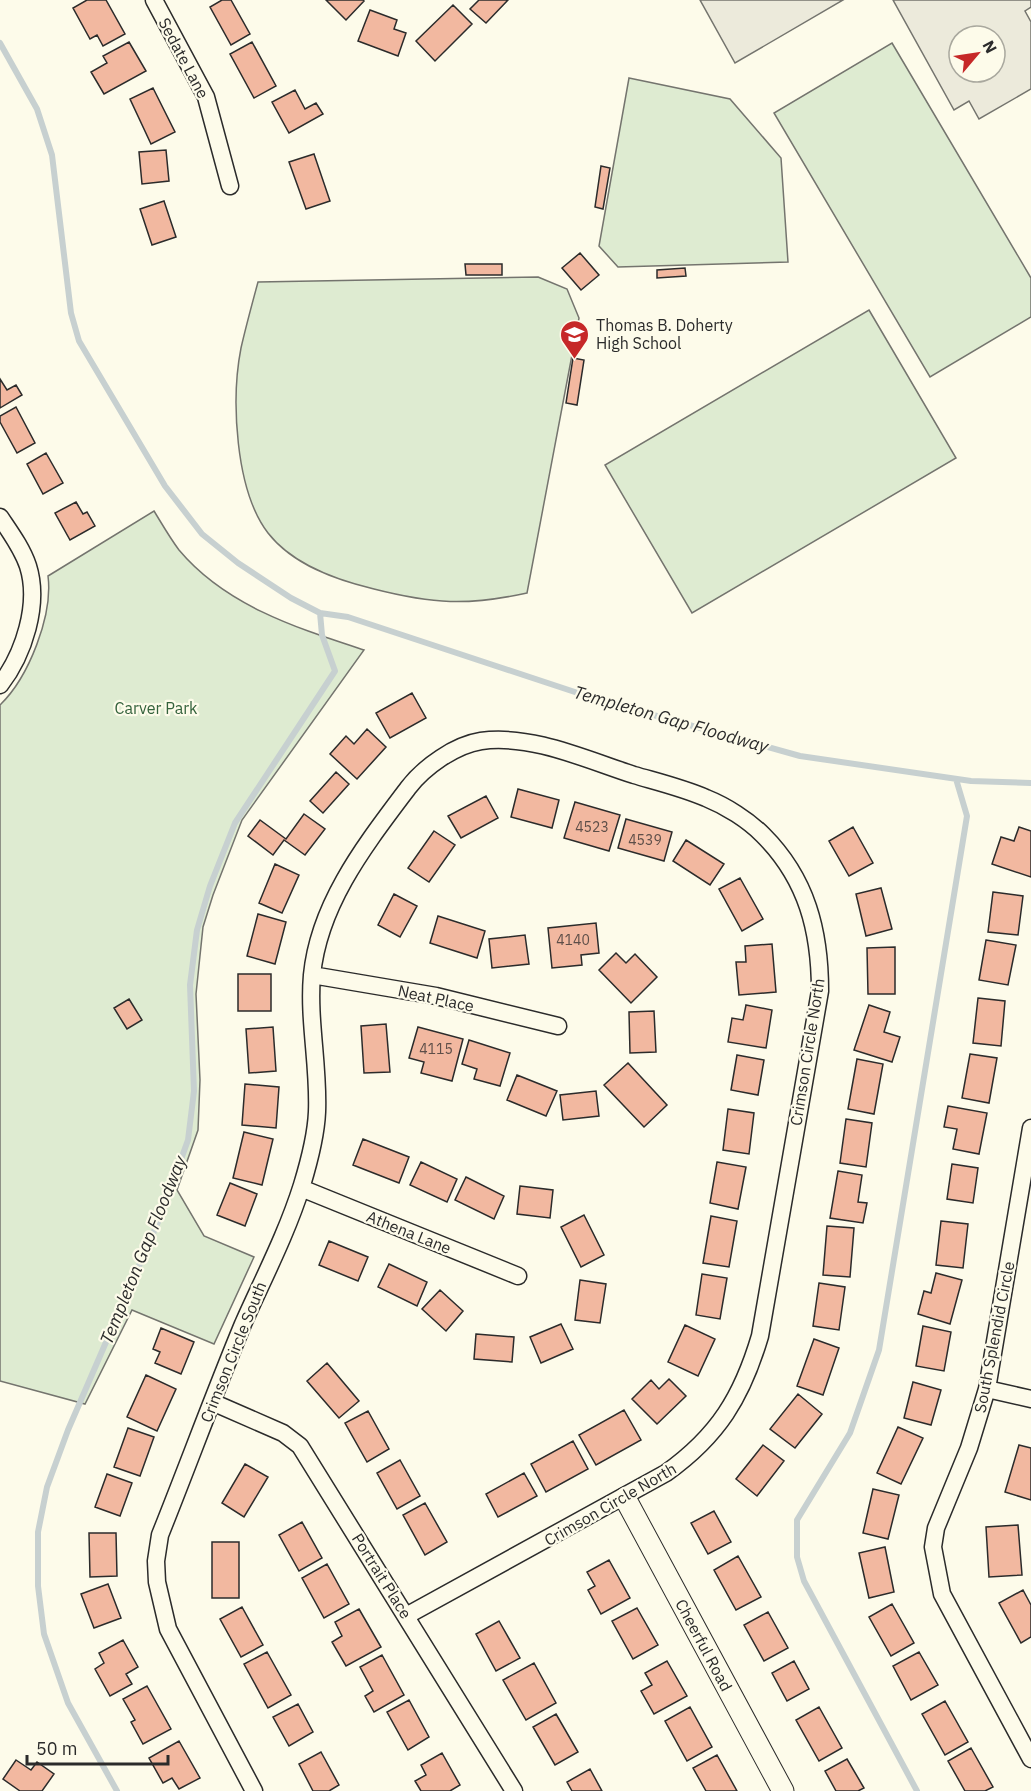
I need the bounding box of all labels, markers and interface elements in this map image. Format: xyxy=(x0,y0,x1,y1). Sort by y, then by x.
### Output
street label: Sedate Lane xyxy=(154,14,214,102)
north arrow xyxy=(947,24,1007,84)
text: N xyxy=(979,37,1002,57)
place label: Thomas B. Doherty High School xyxy=(596,315,733,353)
school or university icon: Thomas B. Doherty High School xyxy=(559,318,591,360)
water label: Templeton Gap Floodway xyxy=(571,680,772,758)
park label: Carver Park xyxy=(114,698,198,718)
house number: 4523 xyxy=(575,818,609,836)
house number: 4539 xyxy=(628,831,662,849)
house number: 4140 xyxy=(556,931,590,949)
street label: Crimson Circle North xyxy=(785,977,829,1127)
street label: Neat Place xyxy=(396,980,476,1016)
house number: 4115 xyxy=(419,1040,453,1058)
water label: Templeton Gap Floodway xyxy=(95,1151,192,1348)
street label: Athena Lane xyxy=(364,1206,454,1258)
street label: South Splendid Circle xyxy=(970,1259,1019,1414)
street label: Crimson Circle South xyxy=(196,1279,270,1425)
street label: Crimson Circle North xyxy=(540,1458,680,1550)
street label: Portrait Place xyxy=(348,1530,416,1623)
street label: Cheerful Road xyxy=(671,1595,737,1695)
scale bar xyxy=(27,1728,168,1766)
text: 50 m xyxy=(36,1737,78,1760)

